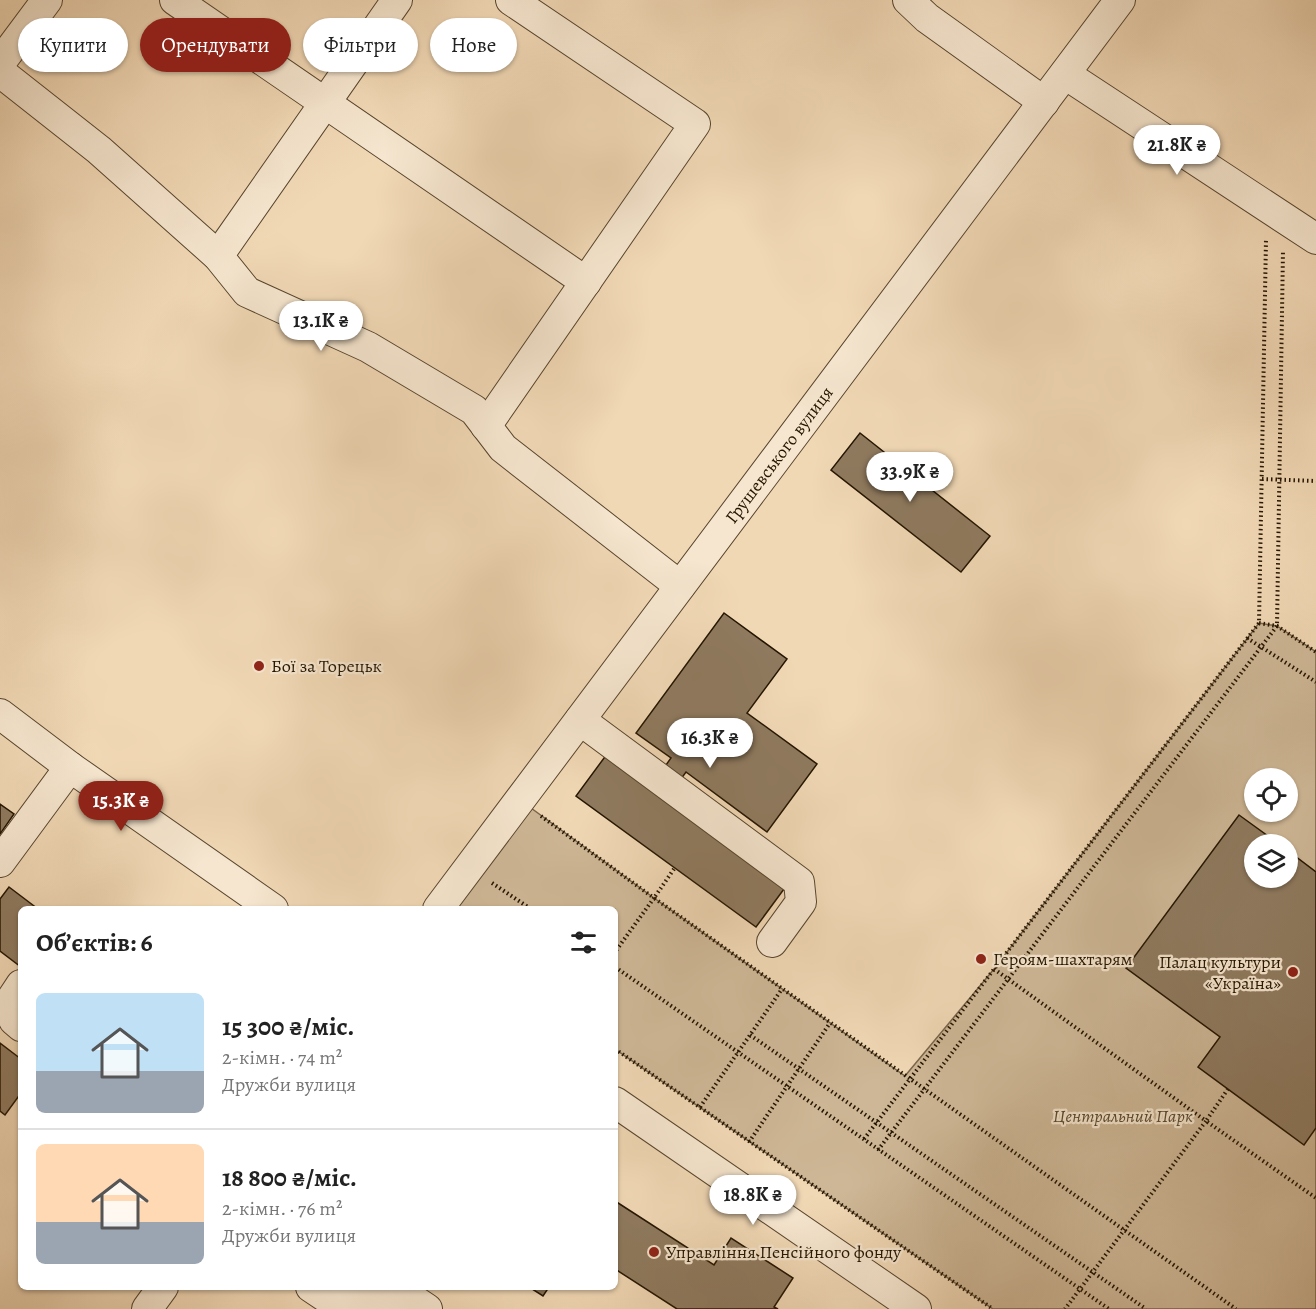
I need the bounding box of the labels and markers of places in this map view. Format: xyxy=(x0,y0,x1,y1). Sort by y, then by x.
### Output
pin: 21.8K ₴ xyxy=(1122,125,1232,176)
pin: 13.1K ₴ xyxy=(266,301,376,352)
pin: 33.9K ₴ xyxy=(855,452,965,503)
place label: Бої за Торецьк xyxy=(271,654,382,678)
marker: Бої за Торецьк xyxy=(252,659,266,673)
pin: 16.3K ₴ xyxy=(655,718,765,769)
pin: 15.3K ₴ xyxy=(66,781,176,832)
place label: Героям-шахтарям xyxy=(993,947,1133,971)
place label: Палац культури «Україна» xyxy=(1159,950,1281,995)
marker: Героям-шахтарям xyxy=(974,952,988,966)
marker: Палац культури «Україна» xyxy=(1286,965,1300,979)
pin: 18.8K ₴ xyxy=(698,1175,808,1226)
place label: Управління Пенсійного фонду xyxy=(666,1240,902,1264)
marker: Управління Пенсійного фонду xyxy=(647,1245,661,1259)

